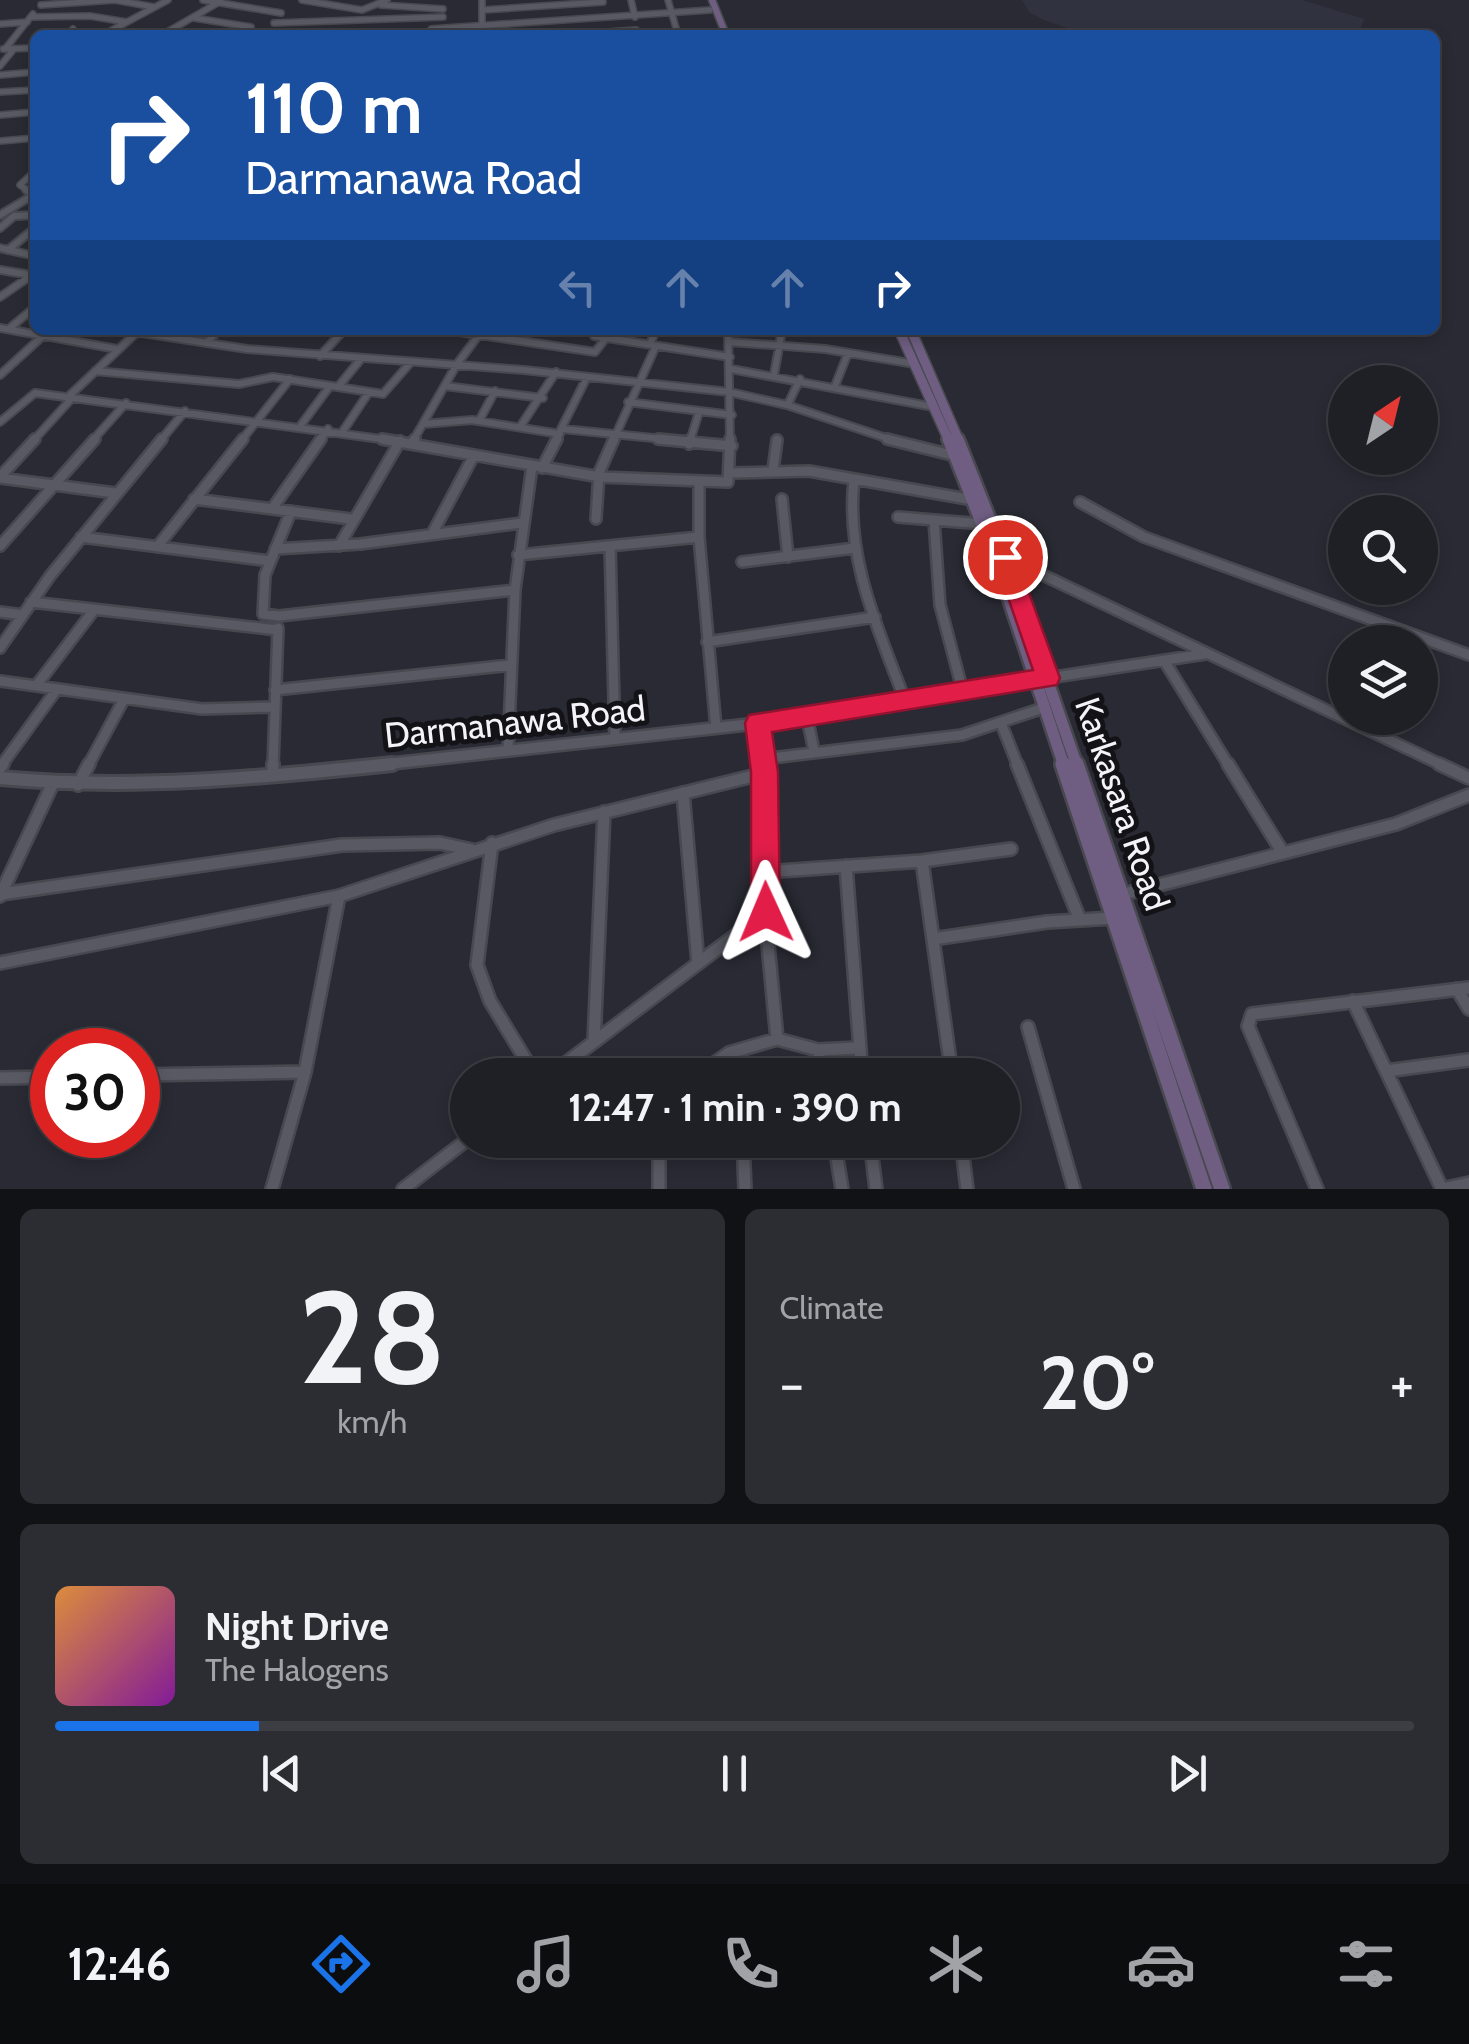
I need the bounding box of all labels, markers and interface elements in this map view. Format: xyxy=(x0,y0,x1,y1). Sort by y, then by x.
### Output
text: 110 m xyxy=(245,65,423,151)
icon: right xyxy=(80,70,210,200)
text: Darmanawa Road xyxy=(245,151,582,205)
icon: left xyxy=(550,260,605,315)
icon: ahead xyxy=(655,260,710,315)
icon: ahead xyxy=(760,260,815,315)
icon: right xyxy=(865,260,920,315)
north arrow xyxy=(1328,365,1438,475)
map controls xyxy=(1328,365,1438,735)
button: search xyxy=(1328,495,1438,605)
pin xyxy=(963,515,1048,600)
icon: arrive xyxy=(978,530,1033,585)
button: layers xyxy=(1328,625,1438,735)
street label: Darmanawa Road xyxy=(382,686,648,757)
street label: Karkasara Road xyxy=(1066,692,1179,916)
position arrow xyxy=(714,860,818,964)
speed limit sign: 30 xyxy=(30,1028,160,1158)
text: 12:47 · 1 min · 390 m xyxy=(568,1084,902,1131)
text: 28 xyxy=(299,1258,446,1416)
text: Climate xyxy=(780,1288,884,1327)
text: 20° xyxy=(1040,1337,1154,1428)
text: − xyxy=(780,1350,804,1417)
text: + xyxy=(1390,1350,1414,1417)
text: km/h xyxy=(337,1402,407,1441)
text: Night Drive xyxy=(205,1603,389,1650)
text: The Halogens xyxy=(205,1650,389,1689)
icon: previous xyxy=(254,1746,309,1801)
icon: pause xyxy=(707,1746,762,1801)
icon: next xyxy=(1160,1746,1215,1801)
icon: directions xyxy=(306,1929,376,1999)
icon: music xyxy=(511,1929,581,1999)
icon: phone xyxy=(716,1929,786,1999)
icon: climate xyxy=(921,1929,991,1999)
icon: car xyxy=(1126,1929,1196,1999)
icon: filters xyxy=(1331,1929,1401,1999)
text: 12:46 xyxy=(68,1937,171,1991)

